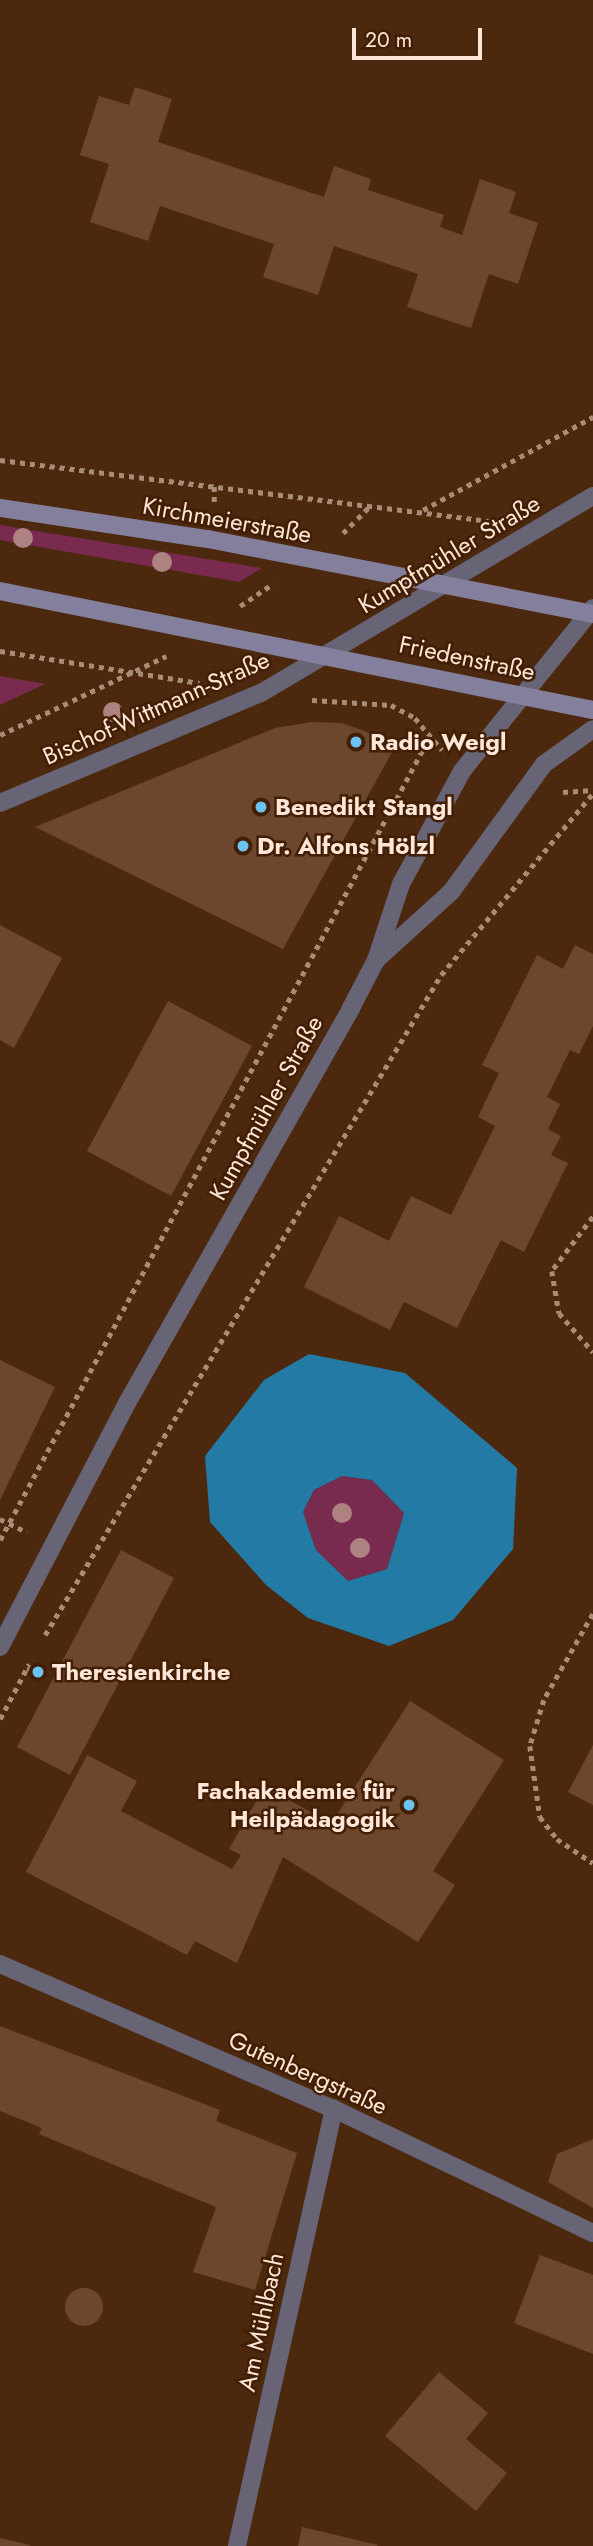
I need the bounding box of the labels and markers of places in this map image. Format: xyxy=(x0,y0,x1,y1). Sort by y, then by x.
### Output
place label: Radio Weigl xyxy=(370,728,506,756)
marker: Radio Weigl xyxy=(348,734,364,750)
place label: Benedikt Stangl xyxy=(275,793,453,821)
marker: Benedikt Stangl xyxy=(253,799,269,815)
place label: Dr. Alfons Hölzl xyxy=(257,832,435,860)
marker: Dr. Alfons Hölzl xyxy=(235,838,251,854)
place label: Theresienkirche xyxy=(52,1658,230,1686)
marker: Theresienkirche xyxy=(30,1664,46,1680)
place label: Fachakademie für Heilpädagogik xyxy=(197,1777,395,1833)
marker: Fachakademie für Heilpädagogik xyxy=(401,1797,417,1813)

